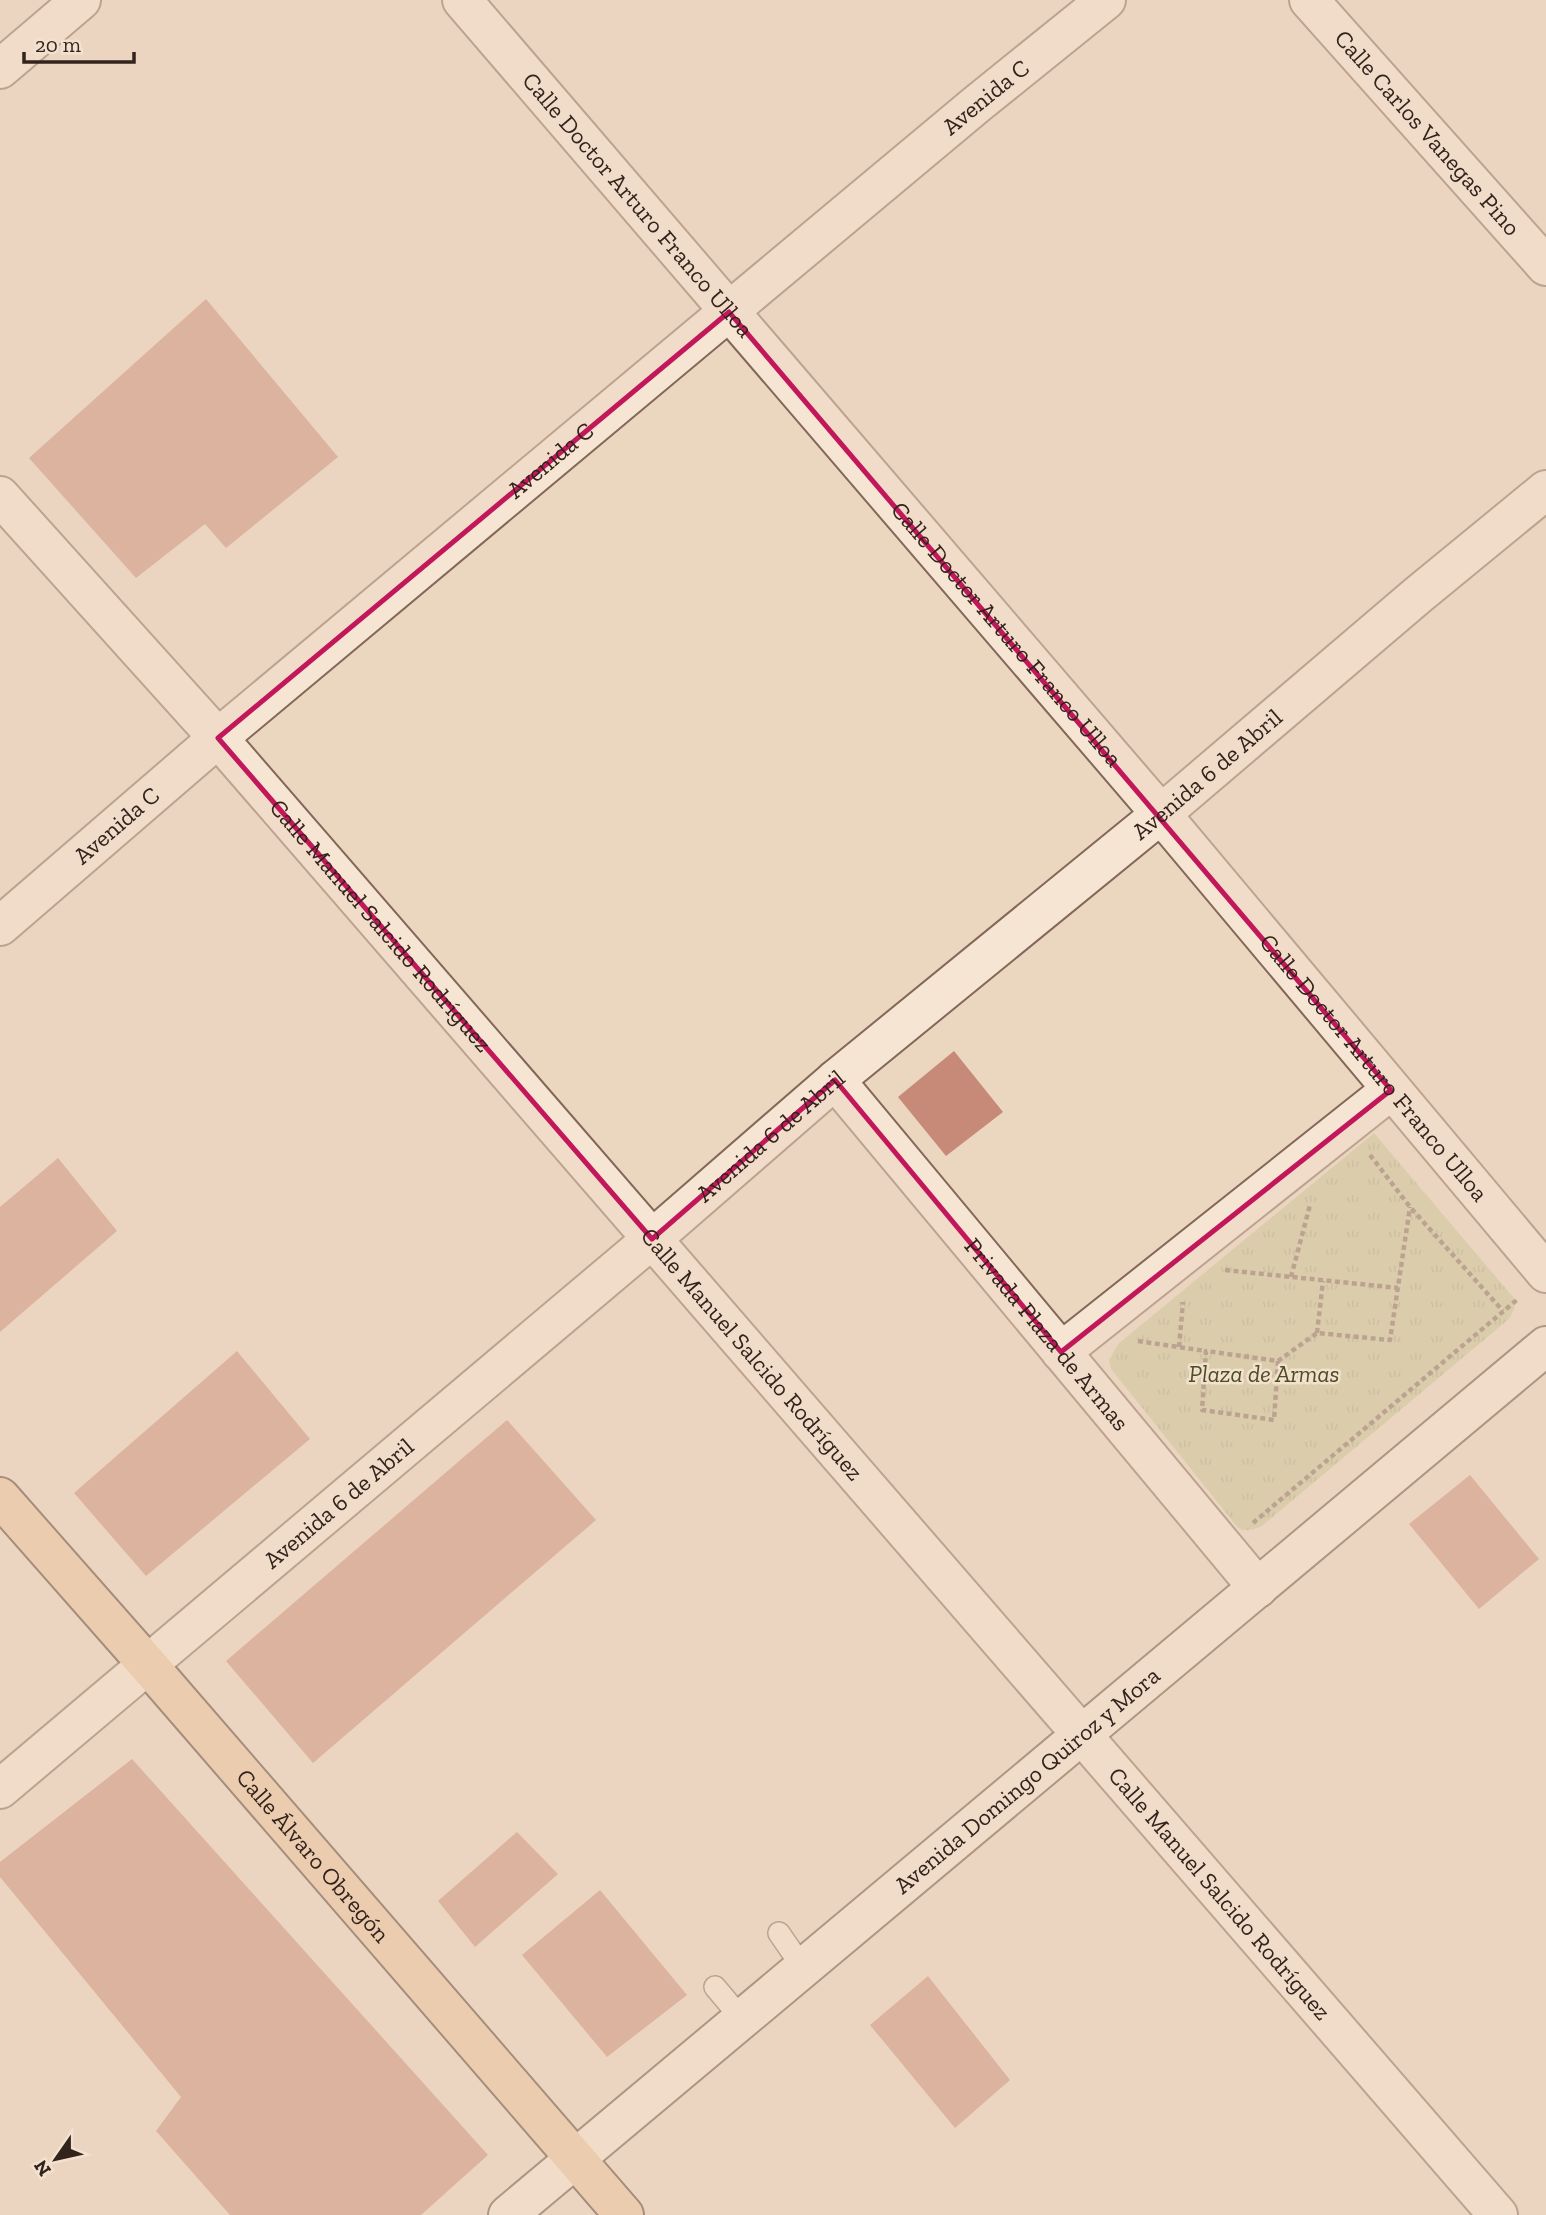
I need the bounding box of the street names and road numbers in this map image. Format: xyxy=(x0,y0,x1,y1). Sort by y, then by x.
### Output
street label: Calle Carlos Vanegas Pino xyxy=(1329,24,1527,241)
street label: Avenida C xyxy=(936,53,1035,141)
street label: Calle Doctor Arturo Franco Ulloa xyxy=(516,66,760,343)
street label: Avenida C xyxy=(501,416,599,504)
street label: Calle Doctor Arturo Franco Ulloa xyxy=(885,495,1129,773)
street label: Avenida 6 de Abril xyxy=(1126,702,1288,846)
street label: Avenida C xyxy=(68,780,165,870)
street label: Calle Manuel Salcido Rodríguez xyxy=(264,793,498,1058)
street label: Calle Doctor Arturo Franco Ulloa xyxy=(1254,928,1495,1207)
street label: Avenida 6 de Abril xyxy=(690,1063,850,1208)
street label: Calle Manuel Salcido Rodríguez xyxy=(635,1221,870,1486)
street label: Privada Plaza de Armas xyxy=(959,1232,1136,1436)
street label: Avenida 6 de Abril xyxy=(257,1432,419,1574)
street label: Avenida Domingo Quiroz y Mora xyxy=(888,1660,1166,1900)
street label: Calle Manuel Salcido Rodríguez xyxy=(1103,1761,1337,2026)
street label: Calle Álvaro Obregón xyxy=(230,1763,396,1948)

